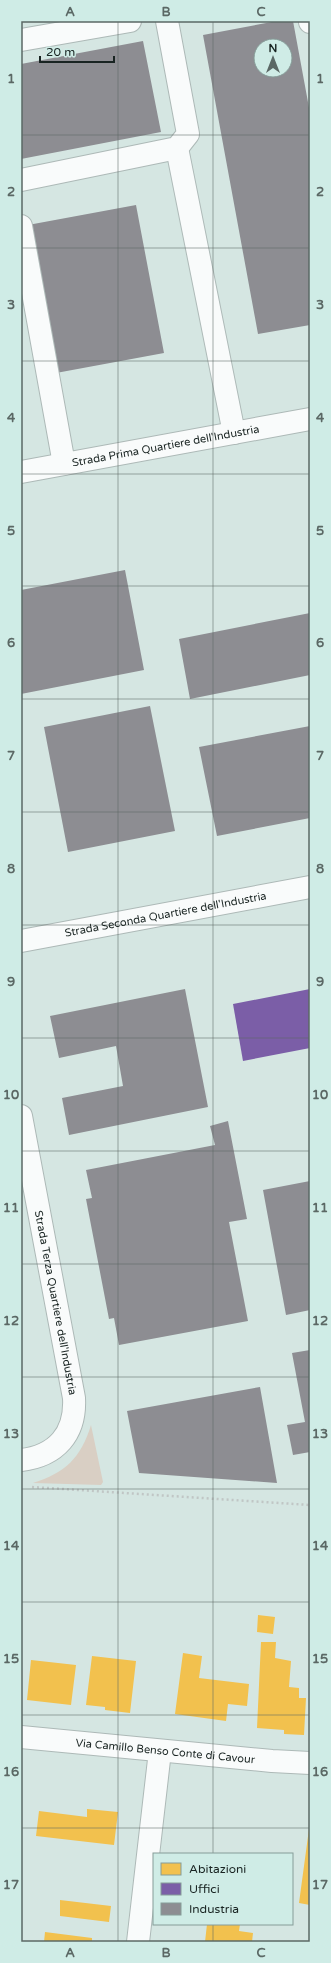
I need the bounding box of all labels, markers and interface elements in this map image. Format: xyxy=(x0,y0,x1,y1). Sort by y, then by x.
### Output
text: A xyxy=(65,4,75,20)
text: B xyxy=(161,4,171,20)
text: C xyxy=(256,4,266,20)
scale bar xyxy=(40,38,114,64)
north arrow xyxy=(253,38,293,78)
text: N xyxy=(269,42,277,55)
text: 20 m xyxy=(46,45,75,59)
text: 1 xyxy=(7,71,15,87)
text: 1 xyxy=(316,71,324,87)
text: 2 xyxy=(7,184,15,200)
text: 2 xyxy=(316,184,324,200)
text: 3 xyxy=(7,297,15,313)
text: 3 xyxy=(316,297,324,313)
text: 4 xyxy=(7,410,16,426)
text: 4 xyxy=(316,410,325,426)
street label: Strada Prima Quartiere dell'Industria xyxy=(71,422,260,469)
text: 5 xyxy=(7,523,15,539)
text: 5 xyxy=(316,523,324,539)
text: 6 xyxy=(7,635,15,651)
text: 6 xyxy=(316,635,324,651)
text: 7 xyxy=(7,748,15,764)
text: 7 xyxy=(316,748,324,764)
text: 8 xyxy=(7,861,15,877)
text: 8 xyxy=(316,861,324,877)
street label: Strada Seconda Quartiere dell'Industria xyxy=(64,889,267,939)
text: 9 xyxy=(7,974,15,990)
text: 9 xyxy=(316,974,324,990)
text: 10 xyxy=(3,1087,19,1103)
text: 10 xyxy=(312,1087,328,1103)
text: 11 xyxy=(3,1200,19,1216)
text: 11 xyxy=(312,1200,328,1216)
street label: Strada Terza Quartiere dell'Industria xyxy=(32,1209,80,1396)
text: 12 xyxy=(3,1313,19,1329)
text: 12 xyxy=(312,1313,328,1329)
text: 13 xyxy=(3,1426,19,1442)
text: 13 xyxy=(312,1426,328,1442)
text: 14 xyxy=(3,1538,20,1554)
text: 14 xyxy=(312,1538,329,1554)
text: 15 xyxy=(3,1651,19,1667)
text: 15 xyxy=(312,1651,328,1667)
street label: Via Camillo Benso Conte di Cavour xyxy=(75,1736,256,1766)
text: 16 xyxy=(3,1764,19,1780)
text: 16 xyxy=(312,1764,328,1780)
legend xyxy=(153,1853,293,1925)
text: Abitazioni xyxy=(189,1862,246,1876)
text: 17 xyxy=(3,1877,19,1893)
text: 17 xyxy=(312,1877,328,1893)
text: Uffici xyxy=(189,1882,220,1896)
text: Industria xyxy=(189,1902,239,1916)
text: A xyxy=(65,1945,75,1961)
text: B xyxy=(161,1945,171,1961)
text: C xyxy=(256,1945,266,1961)

